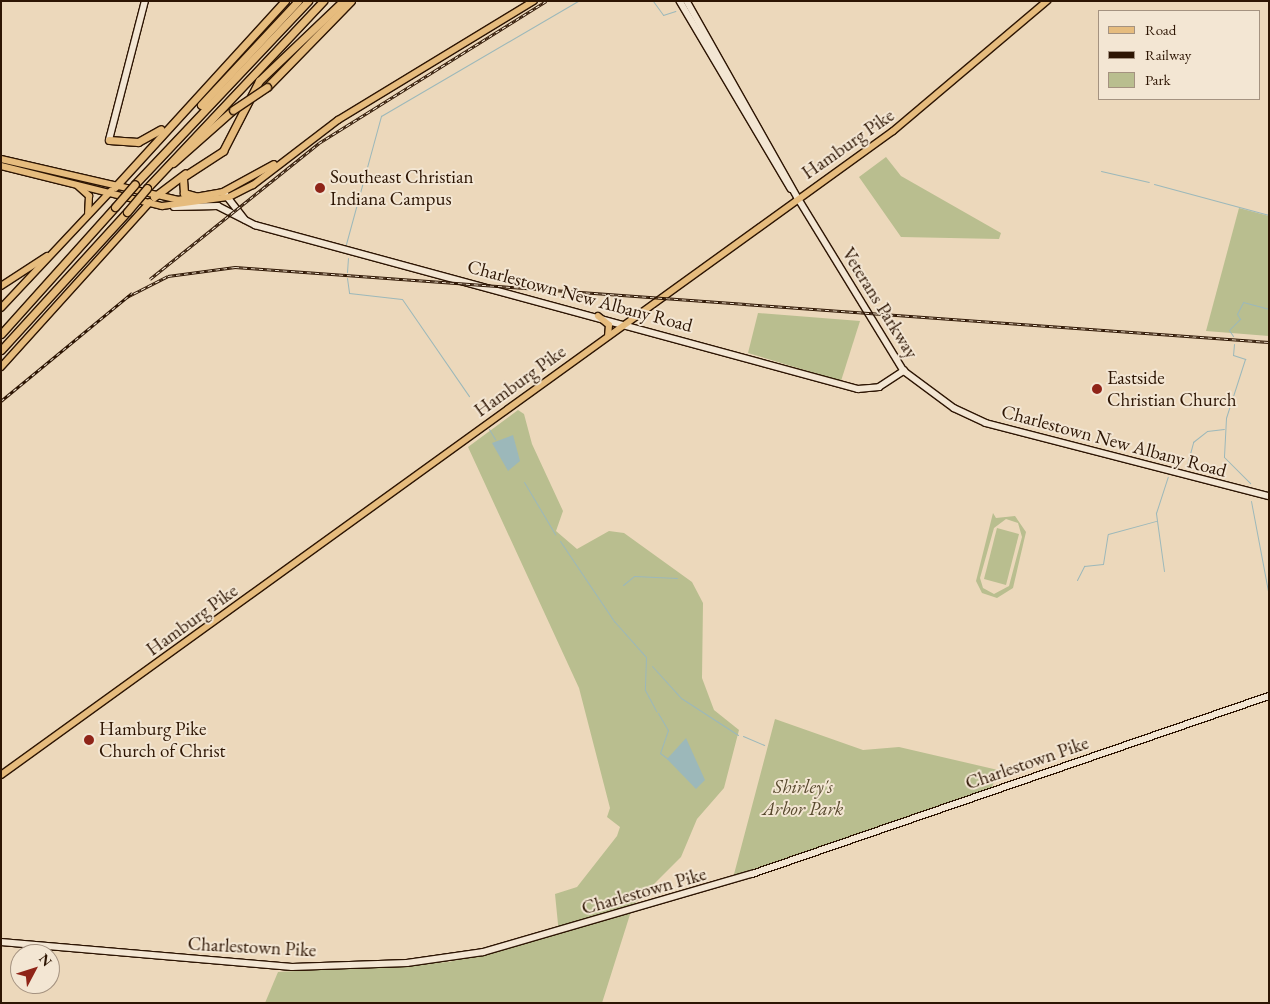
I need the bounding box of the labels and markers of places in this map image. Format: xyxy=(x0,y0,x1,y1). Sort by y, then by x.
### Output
place label: Southeast Christian Indiana Campus xyxy=(330,166,474,210)
marker: Southeast Christian Indiana Campus xyxy=(314,182,326,194)
place label: Eastside Christian Church xyxy=(1107,367,1237,411)
marker: Eastside Christian Church xyxy=(1091,383,1103,395)
place label: Hamburg Pike Church of Christ xyxy=(99,718,226,762)
marker: Hamburg Pike Church of Christ xyxy=(83,734,95,746)

